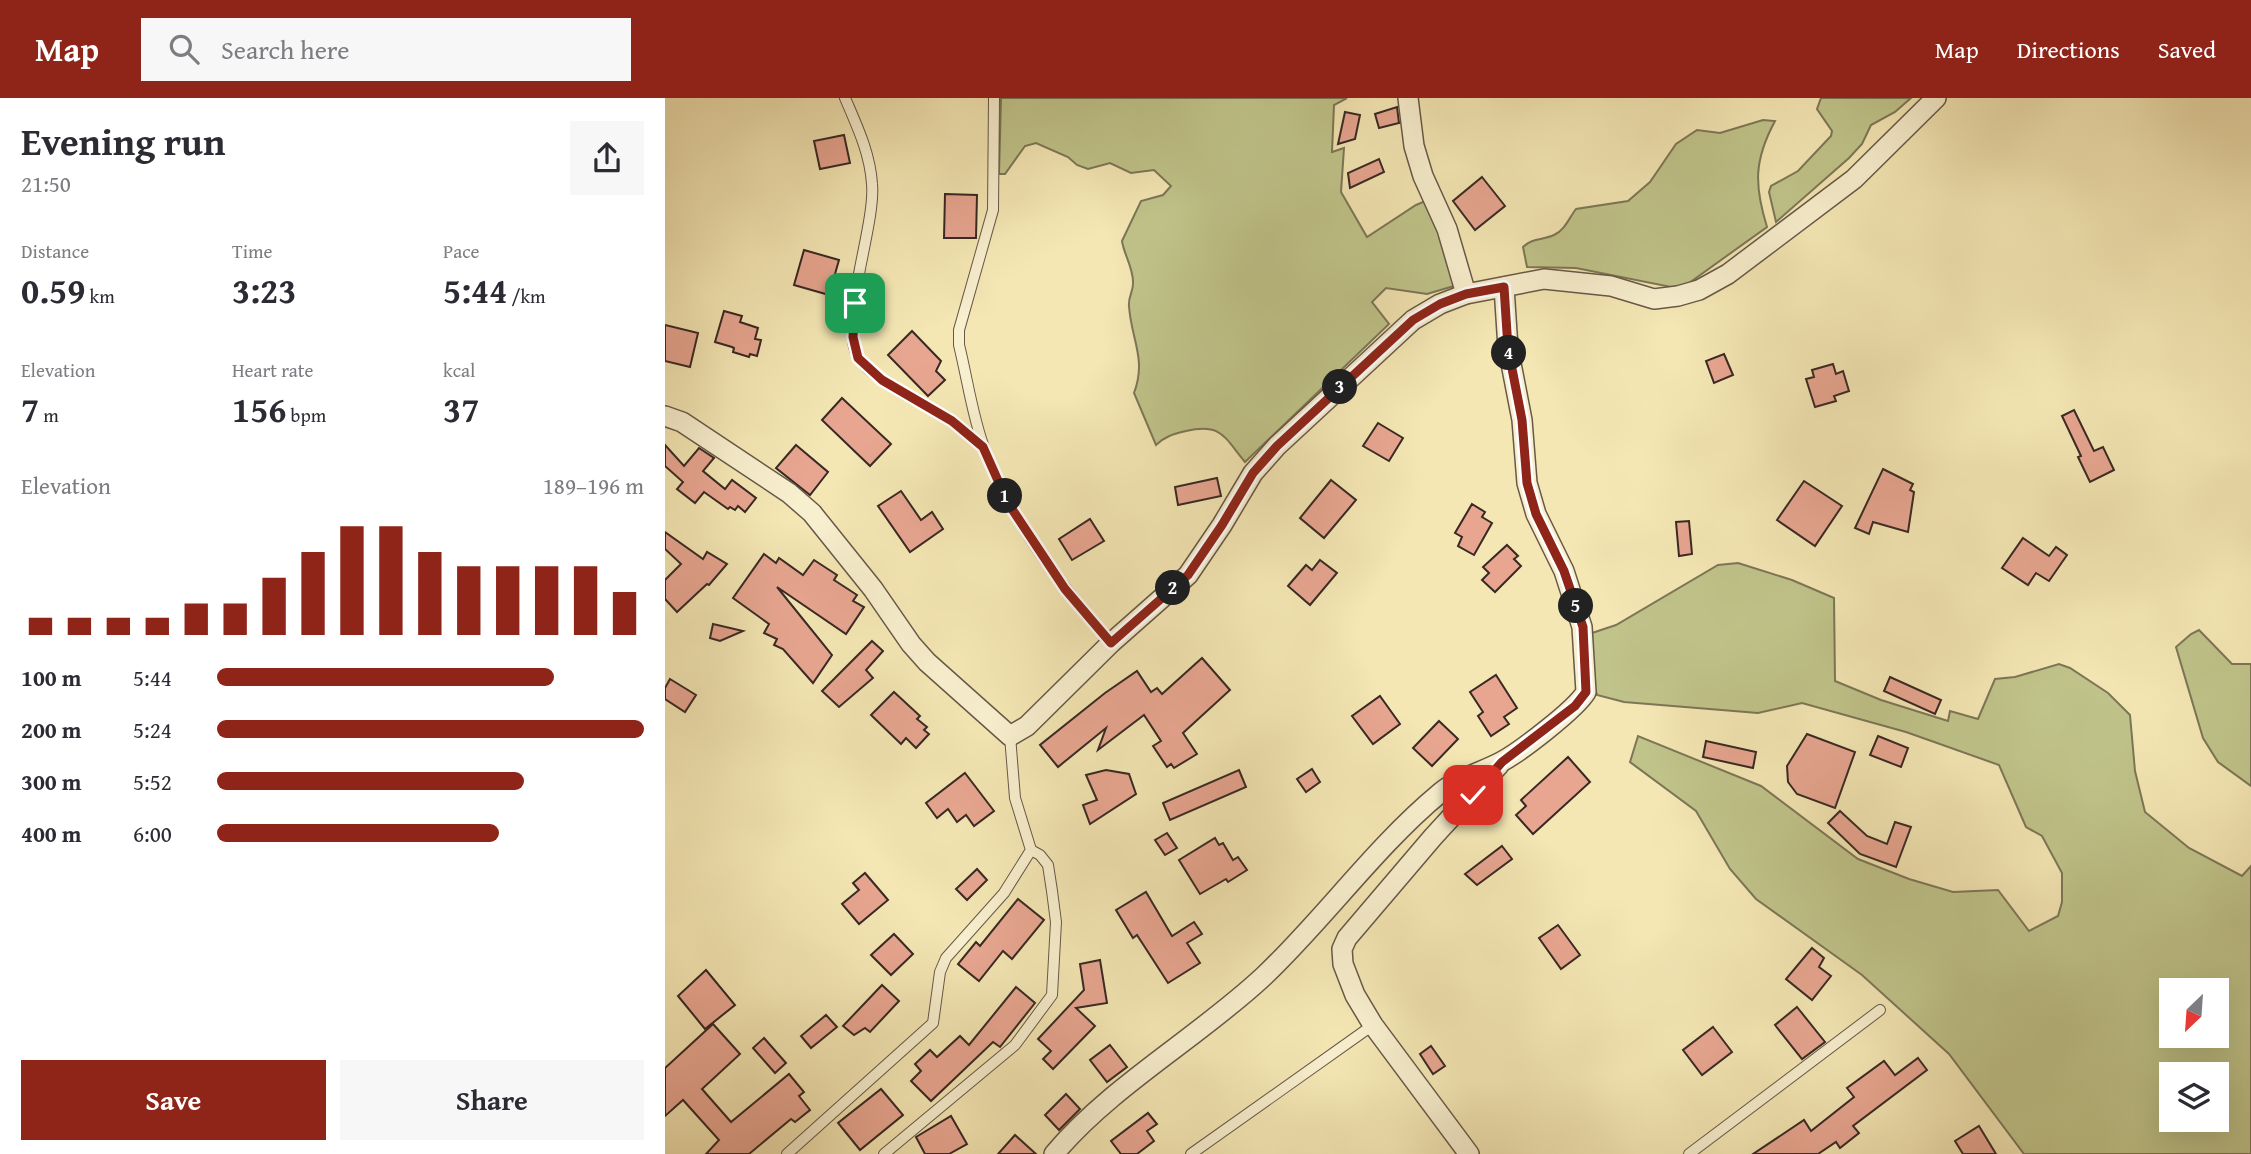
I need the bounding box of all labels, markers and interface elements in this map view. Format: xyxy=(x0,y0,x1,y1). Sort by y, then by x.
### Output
search box xyxy=(141,18,631,81)
text: Map xyxy=(35,25,99,73)
icon: search xyxy=(165,30,203,68)
text: Search here xyxy=(221,30,349,69)
text: Map xyxy=(1935,32,1979,67)
text: Directions xyxy=(2017,32,2120,67)
text: Saved xyxy=(2158,32,2216,67)
text: Evening run xyxy=(21,113,225,169)
button: share xyxy=(570,121,644,195)
text: 21:50 xyxy=(21,167,71,200)
text: Distance xyxy=(21,237,89,265)
text: Time xyxy=(232,237,272,265)
text: Pace xyxy=(443,237,480,265)
text: 0.59 xyxy=(21,265,85,316)
text: 3:23 xyxy=(232,265,296,316)
text: 5:44 xyxy=(443,265,507,316)
pin xyxy=(825,273,885,333)
text: km xyxy=(85,282,115,310)
text: /km xyxy=(507,282,546,310)
icon: arrive xyxy=(836,284,874,322)
pin: 4 xyxy=(1491,336,1527,370)
text: 4 xyxy=(1504,338,1513,366)
text: Elevation xyxy=(21,356,95,384)
text: Heart rate xyxy=(232,356,313,384)
text: kcal xyxy=(443,356,475,384)
pin: 3 xyxy=(1323,370,1357,404)
text: 3 xyxy=(1335,372,1344,400)
text: 7 xyxy=(21,384,39,435)
text: 156 xyxy=(232,384,286,435)
text: 37 xyxy=(443,384,479,435)
text: m xyxy=(39,401,59,429)
text: bpm xyxy=(286,401,326,429)
text: Elevation xyxy=(21,469,111,502)
text: 189–196 m xyxy=(543,469,644,502)
pin: 1 xyxy=(987,478,1023,514)
text: 1 xyxy=(1000,481,1009,509)
pin: 2 xyxy=(1155,570,1191,606)
text: 2 xyxy=(1168,573,1177,601)
pin: 5 xyxy=(1559,588,1593,624)
text: 5 xyxy=(1571,591,1580,619)
text: 100 m xyxy=(21,661,82,694)
text: 5:44 xyxy=(133,661,172,694)
text: 200 m xyxy=(21,713,82,746)
text: 5:24 xyxy=(133,713,172,746)
text: 300 m xyxy=(21,765,82,798)
text: 5:52 xyxy=(133,765,172,798)
pin xyxy=(1443,765,1503,825)
icon: check xyxy=(1454,776,1492,814)
text: 400 m xyxy=(21,817,82,850)
text: 6:00 xyxy=(133,817,172,850)
north arrow xyxy=(2159,978,2229,1048)
map controls xyxy=(2159,978,2229,1132)
button: Save xyxy=(21,1060,326,1140)
button: Share xyxy=(340,1060,644,1140)
button: layers xyxy=(2159,1062,2229,1132)

